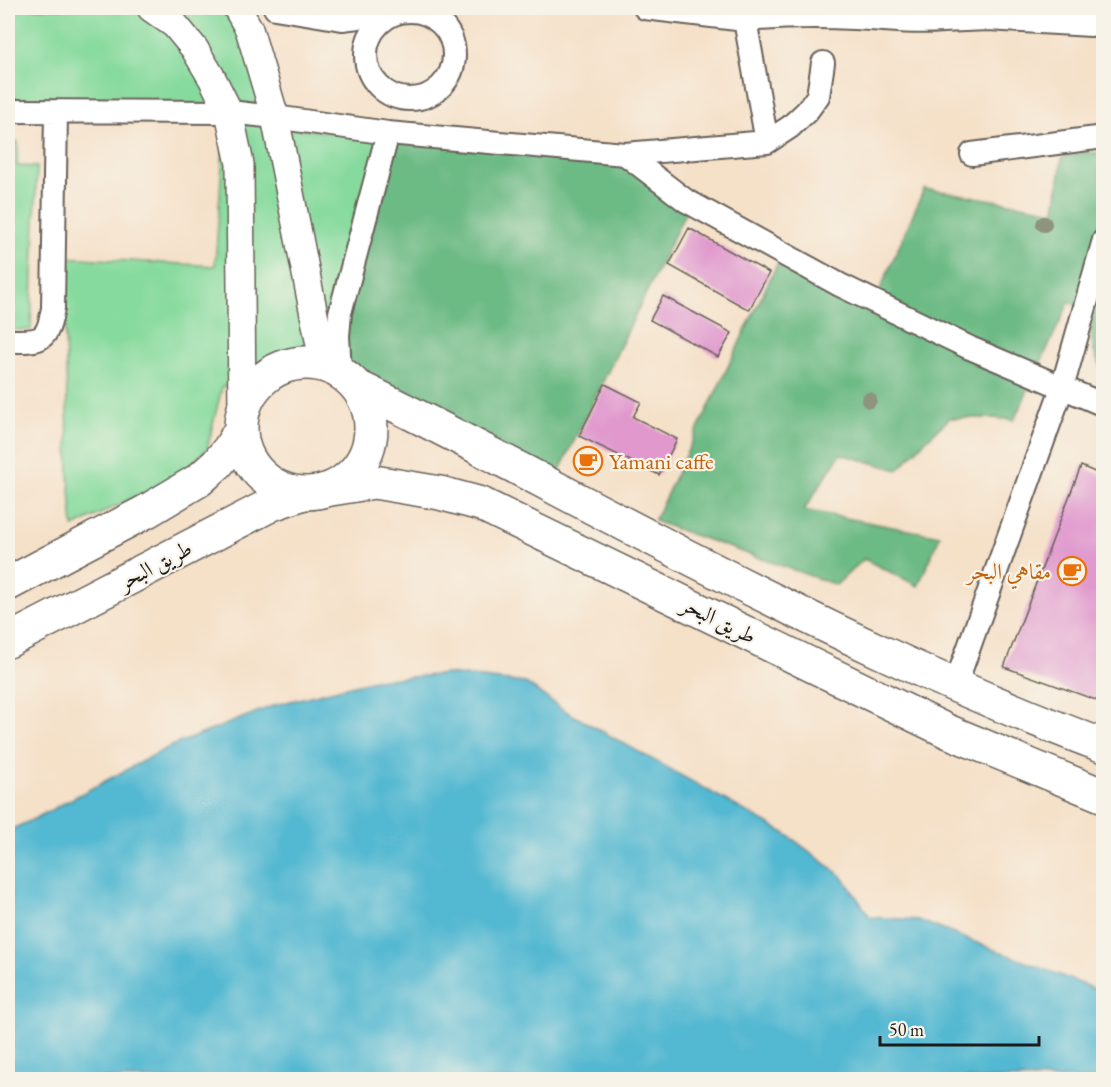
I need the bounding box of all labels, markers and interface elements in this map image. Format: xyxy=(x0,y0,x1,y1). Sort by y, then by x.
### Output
cafe icon: Yamani caffe xyxy=(572,445,604,477)
place label: Yamani caffe xyxy=(609,447,714,476)
street label: طريق البحر xyxy=(111,534,197,597)
cafe icon: مقاهي البحر xyxy=(1056,555,1088,587)
place label: مقاهي البحر xyxy=(965,557,1051,590)
street label: طريق البحر xyxy=(675,589,761,650)
scale bar xyxy=(880,1009,1039,1047)
text: 50 m xyxy=(889,1018,924,1041)

